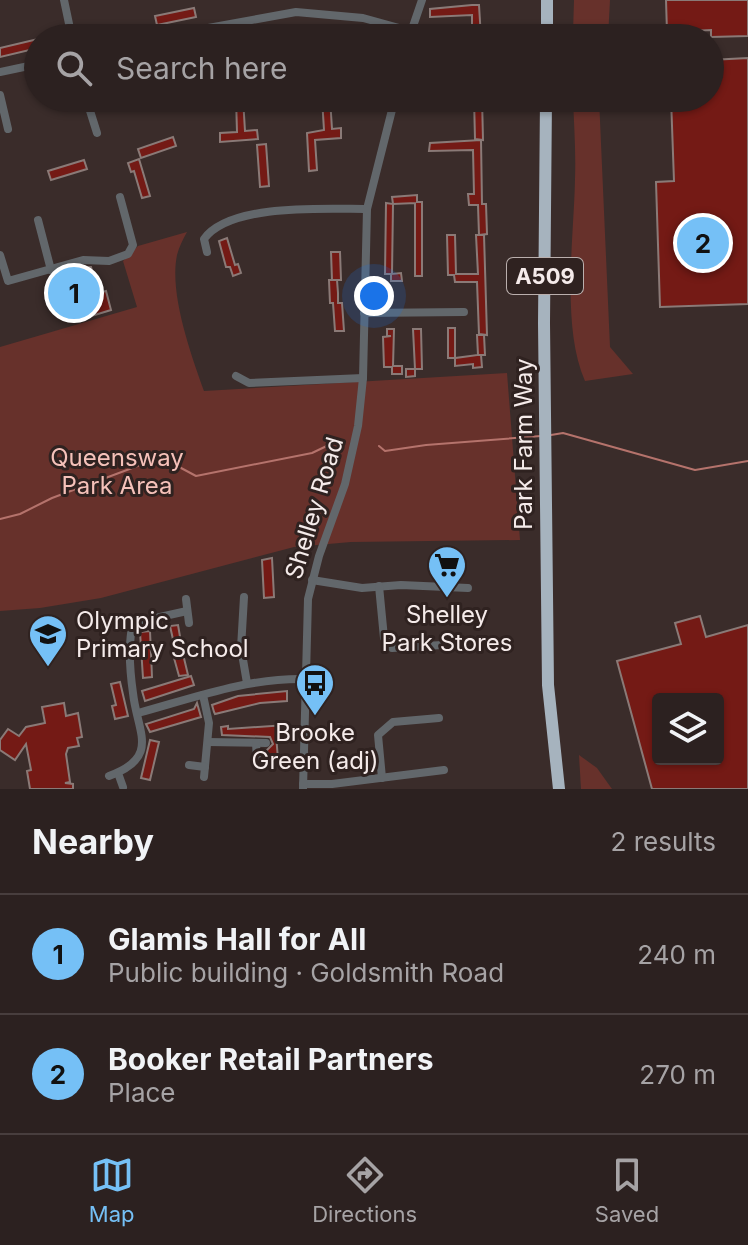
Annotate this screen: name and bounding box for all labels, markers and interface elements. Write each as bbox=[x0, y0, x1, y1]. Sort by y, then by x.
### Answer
search box bbox=[24, 24, 724, 112]
icon: search bbox=[52, 46, 96, 90]
text: Search here bbox=[116, 50, 288, 86]
pin: 2 bbox=[677, 213, 729, 273]
road number: A509 bbox=[507, 258, 583, 294]
pin: 1 bbox=[48, 263, 100, 323]
your location bbox=[354, 276, 394, 316]
street label: Park Farm Way bbox=[509, 358, 538, 530]
street label: Shelley Road bbox=[279, 434, 349, 582]
park label: Queensway Park Area bbox=[50, 443, 184, 500]
supermarket icon: Shelley Park Stores bbox=[426, 544, 468, 599]
place label: Shelley Park Stores bbox=[382, 600, 512, 657]
place label: Olympic Primary School bbox=[76, 606, 249, 663]
school or university icon: Olympic Primary School bbox=[27, 613, 69, 668]
bus stop icon: Brooke Green (adj) bbox=[294, 662, 336, 717]
map controls bbox=[652, 693, 724, 765]
button: layers bbox=[652, 693, 724, 765]
place label: Brooke Green (adj) bbox=[252, 718, 378, 775]
text: Nearby bbox=[32, 821, 154, 862]
text: 2 results bbox=[611, 826, 716, 857]
text: Glamis Hall for All bbox=[108, 921, 366, 957]
text: 1 bbox=[52, 939, 64, 970]
text: 240 m bbox=[637, 939, 716, 970]
text: Public building · Goldsmith Road bbox=[108, 957, 504, 988]
text: Booker Retail Partners bbox=[108, 1041, 434, 1077]
text: 2 bbox=[50, 1059, 66, 1090]
text: 270 m bbox=[639, 1059, 716, 1090]
text: Place bbox=[108, 1077, 176, 1108]
tab: Map bbox=[89, 1153, 135, 1227]
tab: Directions bbox=[312, 1153, 417, 1227]
tab: Saved bbox=[595, 1153, 659, 1227]

